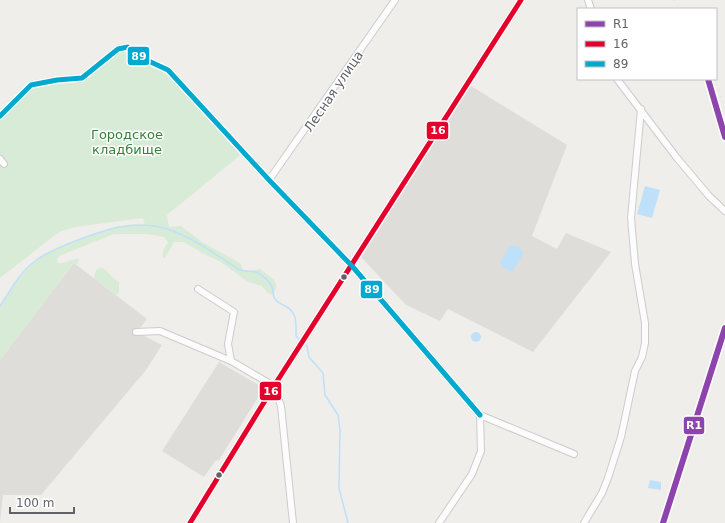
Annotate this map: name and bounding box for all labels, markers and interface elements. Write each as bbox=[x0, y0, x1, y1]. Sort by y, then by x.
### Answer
legend bbox=[577, 8, 717, 80]
text: R1 bbox=[613, 17, 629, 31]
text: 16 bbox=[613, 37, 628, 51]
line badge: 89 bbox=[127, 46, 150, 66]
street label: Лесная улица bbox=[301, 48, 366, 135]
text: 89 bbox=[131, 50, 147, 63]
text: 89 bbox=[613, 57, 628, 71]
line badge: 16 bbox=[426, 121, 449, 140]
text: 16 bbox=[430, 124, 446, 137]
park label: Городское кладбище bbox=[91, 127, 163, 157]
unlabelled marker bbox=[339, 272, 349, 282]
line badge: 89 bbox=[360, 280, 383, 299]
text: 89 bbox=[364, 283, 380, 296]
line badge: 16 bbox=[259, 381, 282, 401]
text: 16 bbox=[263, 385, 279, 398]
line badge: R1 bbox=[683, 416, 705, 435]
text: R1 bbox=[686, 419, 702, 432]
unlabelled marker bbox=[214, 470, 224, 480]
scale bar bbox=[10, 489, 74, 515]
text: 100 m bbox=[16, 496, 54, 510]

